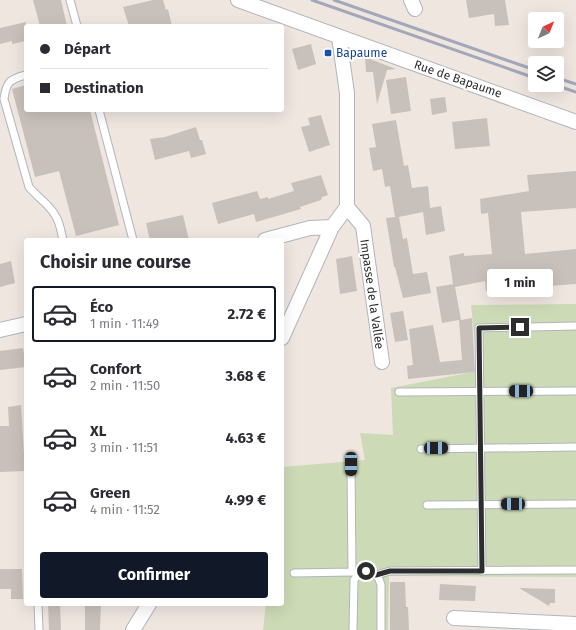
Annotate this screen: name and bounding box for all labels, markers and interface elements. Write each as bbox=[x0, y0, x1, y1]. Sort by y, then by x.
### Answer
north arrow bbox=[528, 12, 564, 48]
map controls bbox=[528, 12, 564, 92]
text: Départ bbox=[64, 40, 111, 58]
place label: Bapaume bbox=[336, 46, 387, 60]
marker: Bapaume bbox=[323, 48, 333, 58]
button: layers bbox=[528, 56, 564, 92]
street label: Rue de Bapaume bbox=[412, 57, 504, 101]
text: Destination bbox=[64, 79, 144, 97]
street label: Impasse de la Vallée bbox=[357, 238, 387, 350]
text: Choisir une course bbox=[40, 251, 191, 273]
callout: 1 min bbox=[487, 269, 553, 297]
text: 1 min bbox=[504, 275, 536, 290]
icon: car bbox=[42, 296, 78, 332]
text: Éco bbox=[90, 298, 113, 316]
text: 2.72 € bbox=[228, 305, 266, 323]
text: 1 min · 11:49 bbox=[90, 316, 159, 331]
route end bbox=[511, 318, 529, 336]
icon: car bbox=[42, 358, 78, 394]
text: Confort bbox=[90, 360, 142, 378]
text: 3.68 € bbox=[225, 367, 266, 385]
text: 2 min · 11:50 bbox=[90, 378, 160, 393]
car bbox=[509, 385, 533, 397]
icon: car bbox=[42, 420, 78, 456]
text: XL bbox=[90, 422, 106, 440]
text: 4.63 € bbox=[226, 429, 266, 447]
text: 3 min · 11:51 bbox=[90, 440, 158, 455]
car bbox=[424, 442, 448, 454]
car bbox=[345, 452, 357, 476]
icon: car bbox=[42, 482, 78, 518]
text: Green bbox=[90, 484, 130, 502]
text: 4.99 € bbox=[225, 491, 266, 509]
car bbox=[501, 498, 525, 510]
text: 4 min · 11:52 bbox=[90, 502, 160, 517]
button: Confirmer bbox=[40, 552, 268, 598]
route start bbox=[357, 562, 375, 580]

